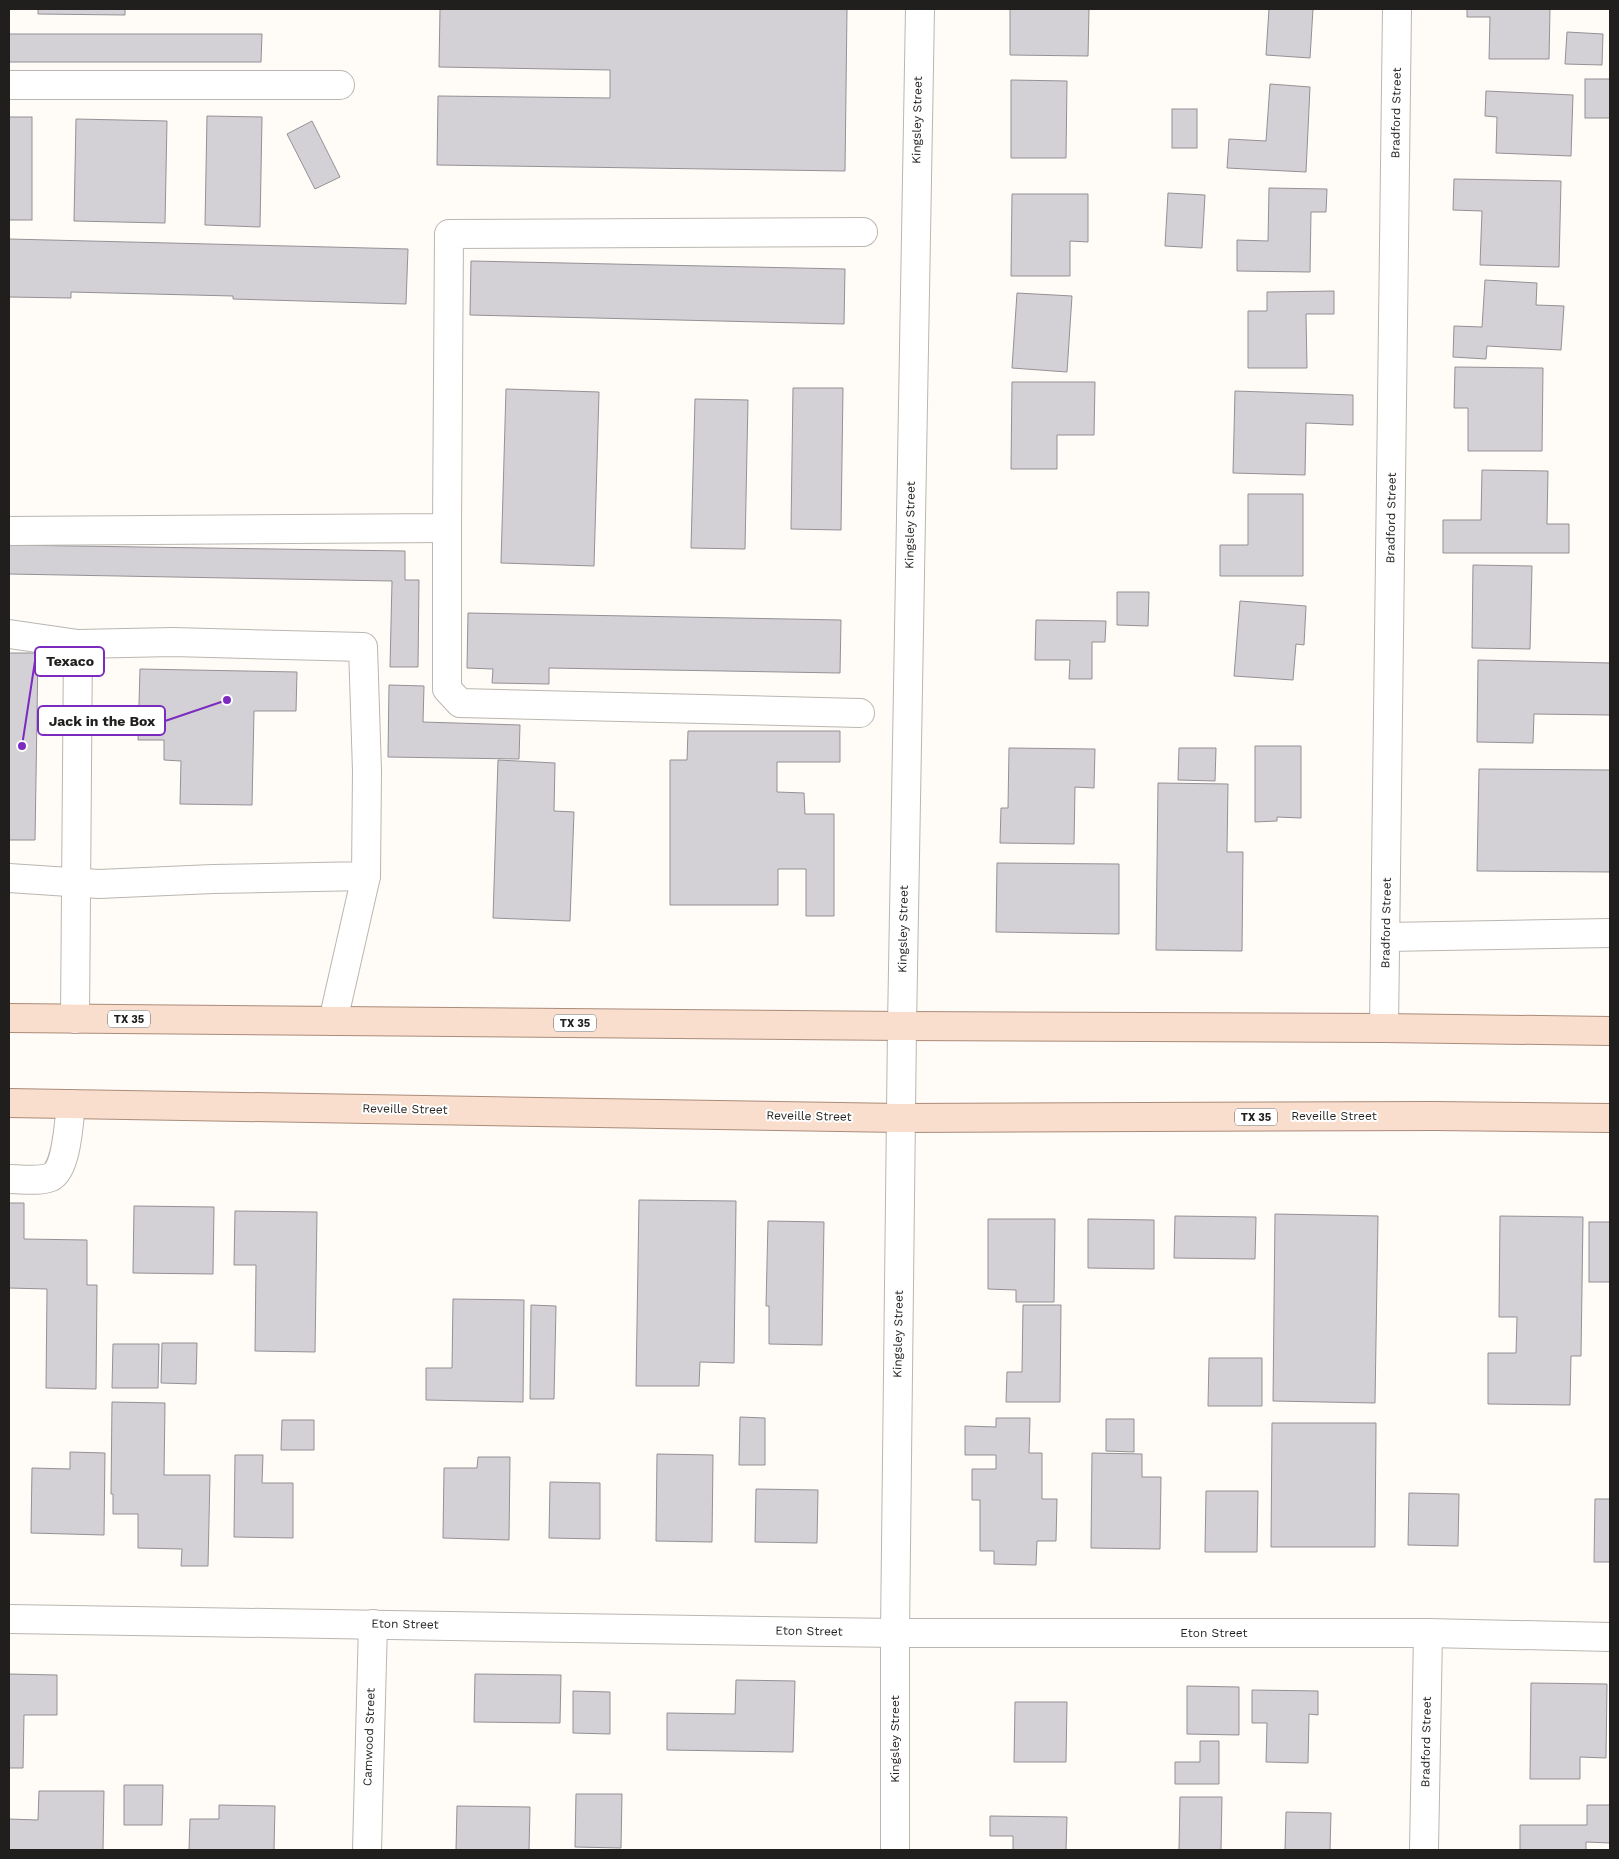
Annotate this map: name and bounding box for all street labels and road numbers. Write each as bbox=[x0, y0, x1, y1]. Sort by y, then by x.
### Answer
street label: Bradford Street bbox=[1388, 67, 1404, 159]
street label: Kingsley Street bbox=[909, 76, 925, 164]
street label: Bradford Street bbox=[1383, 472, 1399, 564]
street label: Kingsley Street bbox=[902, 481, 918, 569]
street label: Bradford Street bbox=[1378, 877, 1394, 969]
street label: Kingsley Street bbox=[895, 885, 911, 973]
road number: TX 35 bbox=[108, 1011, 150, 1028]
road number: TX 35 bbox=[554, 1014, 596, 1032]
street label: Reveille Street bbox=[362, 1101, 448, 1117]
street label: Reveille Street bbox=[766, 1108, 852, 1124]
road number: TX 35 bbox=[1235, 1108, 1277, 1126]
street label: Reveille Street bbox=[1291, 1109, 1377, 1123]
street label: Kingsley Street bbox=[890, 1290, 906, 1378]
street label: Eton Street bbox=[371, 1616, 439, 1632]
street label: Eton Street bbox=[775, 1623, 843, 1639]
street label: Eton Street bbox=[1180, 1626, 1248, 1640]
street label: Camwood Street bbox=[360, 1688, 378, 1786]
street label: Kingsley Street bbox=[888, 1695, 902, 1783]
street label: Bradford Street bbox=[1418, 1696, 1434, 1788]

